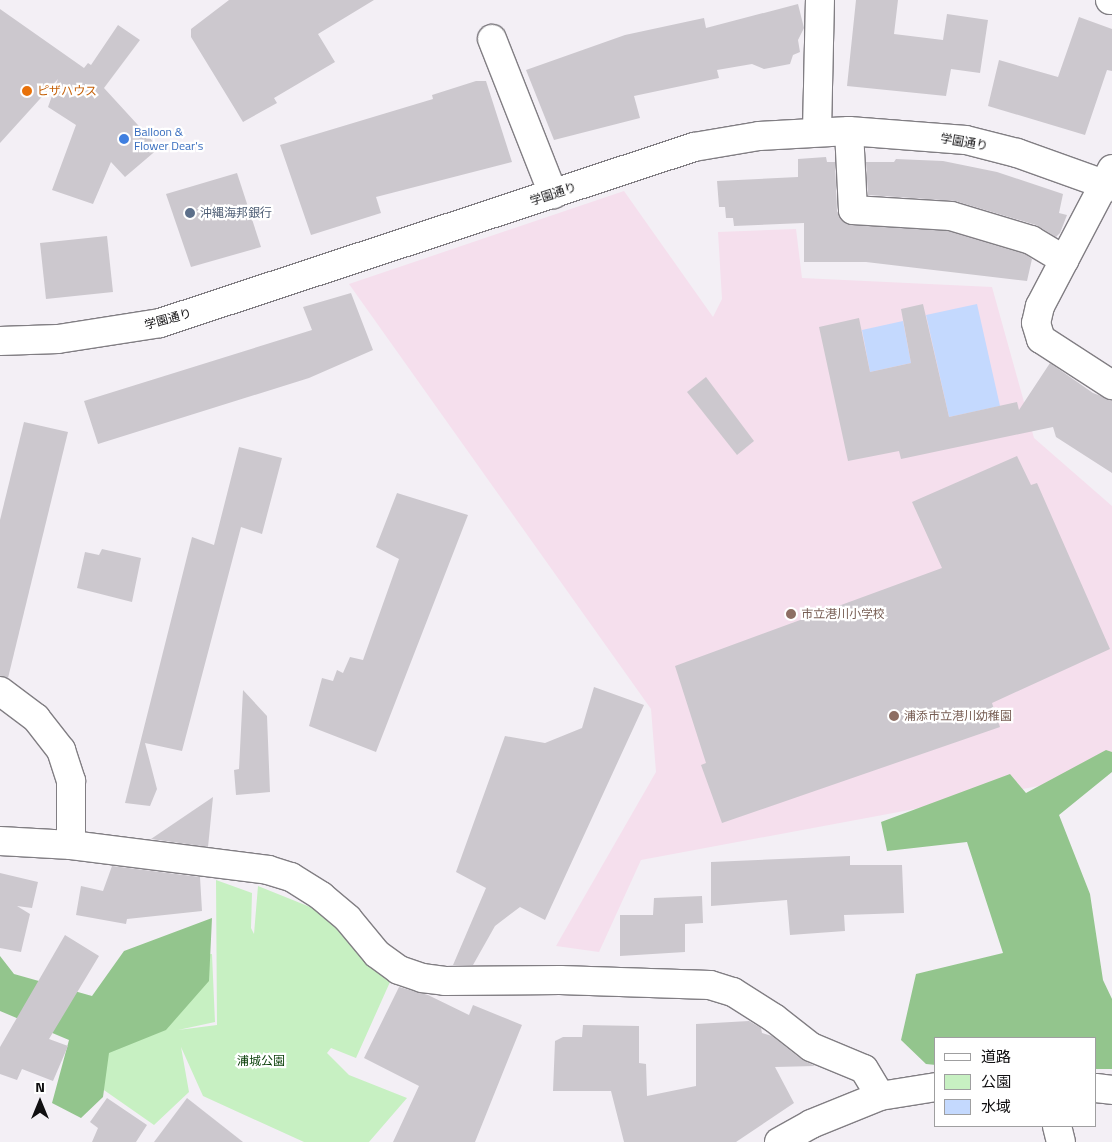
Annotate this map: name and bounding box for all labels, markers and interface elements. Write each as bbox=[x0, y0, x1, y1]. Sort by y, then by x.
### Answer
place label: ピザハウス bbox=[37, 84, 97, 98]
marker: ピザハウス bbox=[21, 85, 33, 97]
place label: Balloon & Flower Dear's bbox=[134, 125, 203, 153]
street label: 学園通り bbox=[939, 131, 989, 153]
marker: Balloon & Flower Dear's bbox=[118, 133, 130, 145]
street label: 学園通り bbox=[528, 180, 578, 208]
place label: 沖縄海邦銀行 bbox=[200, 206, 272, 220]
marker: 沖縄海邦銀行 bbox=[184, 207, 196, 219]
street label: 学園通り bbox=[143, 306, 193, 332]
place label: 市立港川小学校 bbox=[801, 607, 885, 621]
marker: 市立港川小学校 bbox=[785, 608, 797, 620]
place label: 浦添市立港川幼稚園 bbox=[904, 709, 1012, 723]
marker: 浦添市立港川幼稚園 bbox=[888, 710, 900, 722]
legend bbox=[934, 1037, 1097, 1127]
text: 道路 bbox=[981, 1045, 1011, 1068]
park label: 浦城公園 bbox=[237, 1054, 285, 1068]
text: 公園 bbox=[981, 1070, 1011, 1093]
text: N bbox=[35, 1076, 45, 1097]
north arrow bbox=[15, 1077, 65, 1127]
text: 水域 bbox=[981, 1095, 1011, 1118]

